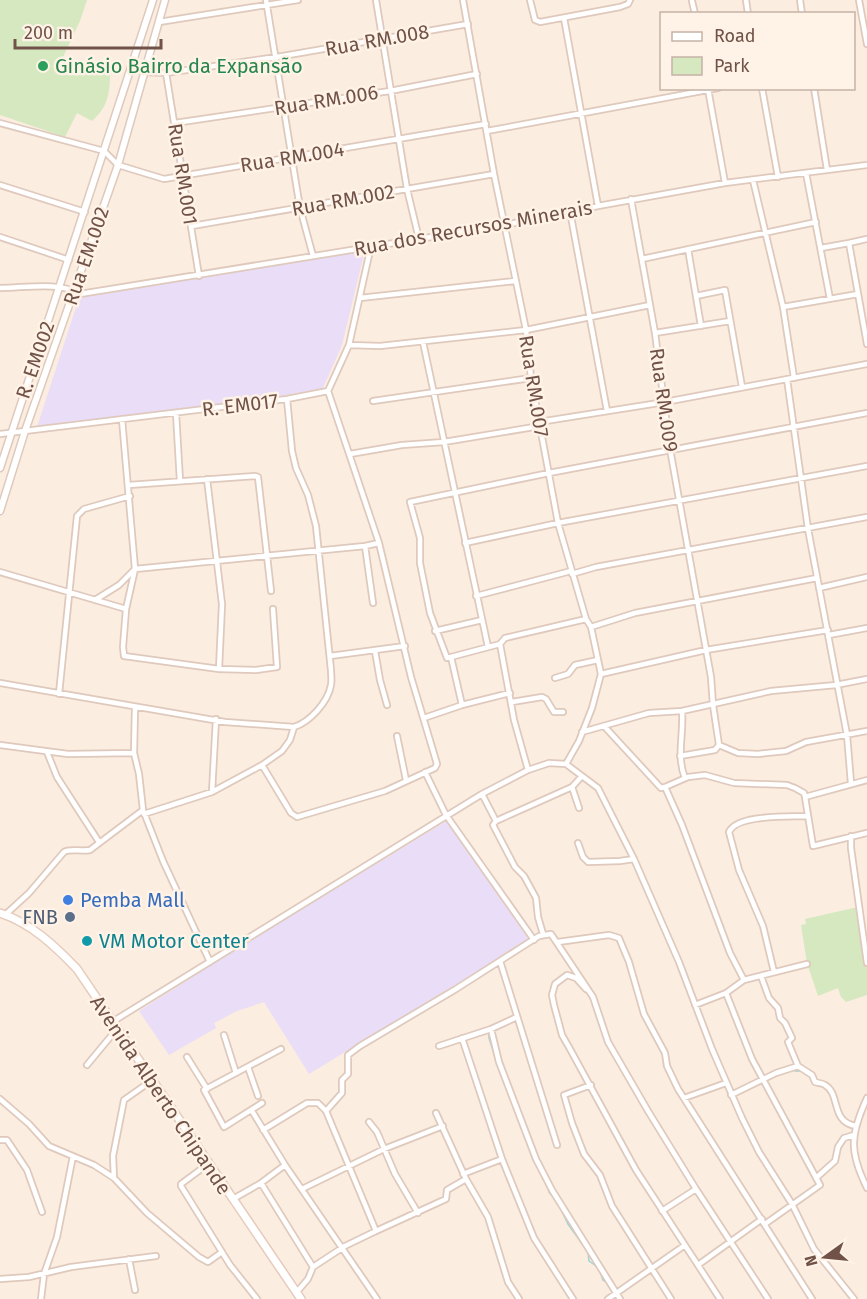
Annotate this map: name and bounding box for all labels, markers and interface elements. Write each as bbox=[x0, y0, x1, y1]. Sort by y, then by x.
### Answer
scale bar bbox=[15, 12, 160, 50]
legend bbox=[660, 12, 855, 90]
street label: Rua RM.008 bbox=[323, 19, 431, 61]
text: 200 m bbox=[24, 22, 73, 44]
text: Road bbox=[714, 25, 756, 47]
place label: Ginásio Bairro da Expansão bbox=[55, 54, 303, 78]
text: Park bbox=[714, 55, 750, 77]
marker: Ginásio Bairro da Expansão bbox=[36, 59, 50, 73]
street label: Rua RM.006 bbox=[272, 80, 380, 120]
street label: Rua RM.001 bbox=[163, 121, 203, 227]
street label: Rua RM.004 bbox=[238, 137, 346, 177]
street label: Rua RM.002 bbox=[290, 179, 396, 221]
street label: Rua dos Recursos Minerais bbox=[352, 195, 594, 261]
street label: Rua EM.002 bbox=[58, 204, 114, 308]
street label: R. EM002 bbox=[11, 318, 59, 402]
street label: Rua RM.007 bbox=[514, 333, 554, 439]
street label: Rua RM.009 bbox=[645, 346, 683, 454]
street label: R. EM017 bbox=[200, 388, 280, 422]
place label: Pemba Mall bbox=[80, 888, 185, 912]
marker: Pemba Mall bbox=[61, 893, 75, 907]
place label: FNB bbox=[22, 905, 58, 929]
marker: FNB bbox=[63, 910, 77, 924]
place label: VM Motor Center bbox=[99, 929, 249, 953]
marker: VM Motor Center bbox=[80, 934, 94, 948]
street label: Avenida Alberto Chipande bbox=[85, 991, 237, 1199]
north arrow bbox=[795, 1227, 855, 1287]
text: N bbox=[800, 1253, 822, 1268]

